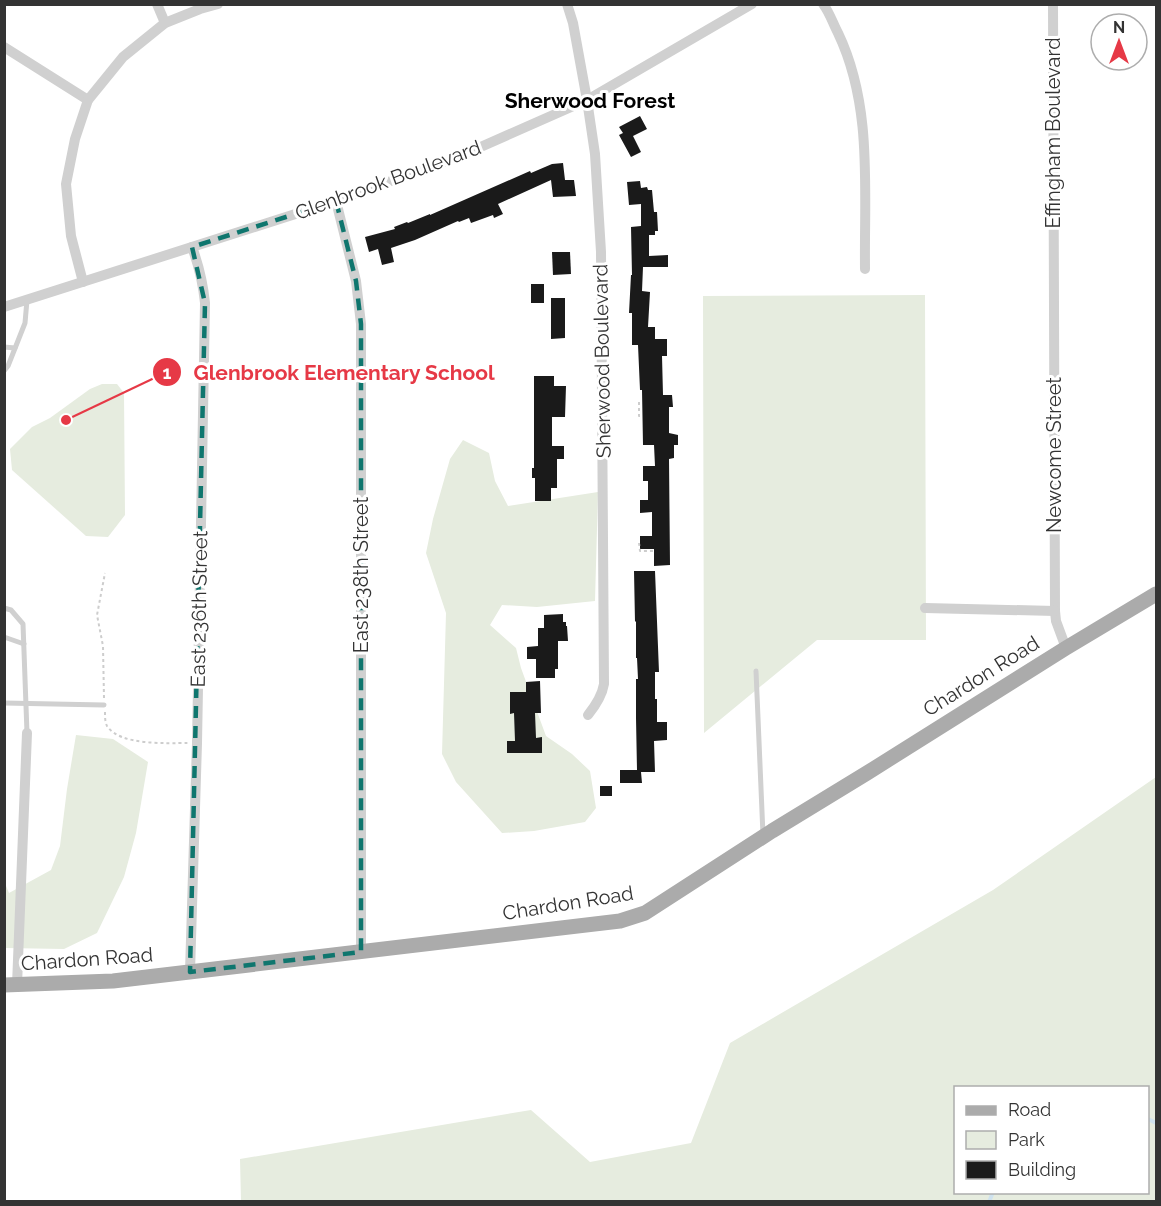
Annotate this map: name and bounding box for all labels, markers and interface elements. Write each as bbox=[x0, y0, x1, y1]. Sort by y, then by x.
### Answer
north arrow bbox=[1089, 12, 1149, 72]
text: N bbox=[1113, 18, 1125, 37]
street label: Effingham Boulevard bbox=[1041, 37, 1065, 229]
district label: Sherwood Forest bbox=[505, 88, 675, 113]
street label: Glenbrook Boulevard bbox=[292, 135, 484, 225]
street label: Sherwood Boulevard bbox=[588, 264, 616, 458]
callout: Glenbrook Elementary School bbox=[152, 353, 507, 392]
text: Glenbrook Elementary School bbox=[193, 360, 495, 385]
text: 1 bbox=[163, 362, 172, 383]
street label: Newcome Street bbox=[1042, 377, 1066, 533]
street label: East 238th Street bbox=[349, 497, 373, 653]
street label: East 236th Street bbox=[186, 530, 212, 687]
street label: Chardon Road bbox=[919, 631, 1043, 721]
street label: Chardon Road bbox=[501, 881, 635, 925]
street label: Chardon Road bbox=[20, 942, 154, 976]
legend bbox=[954, 1086, 1149, 1194]
text: Road bbox=[1008, 1099, 1051, 1120]
text: Park bbox=[1008, 1129, 1045, 1150]
text: Building bbox=[1008, 1159, 1076, 1180]

